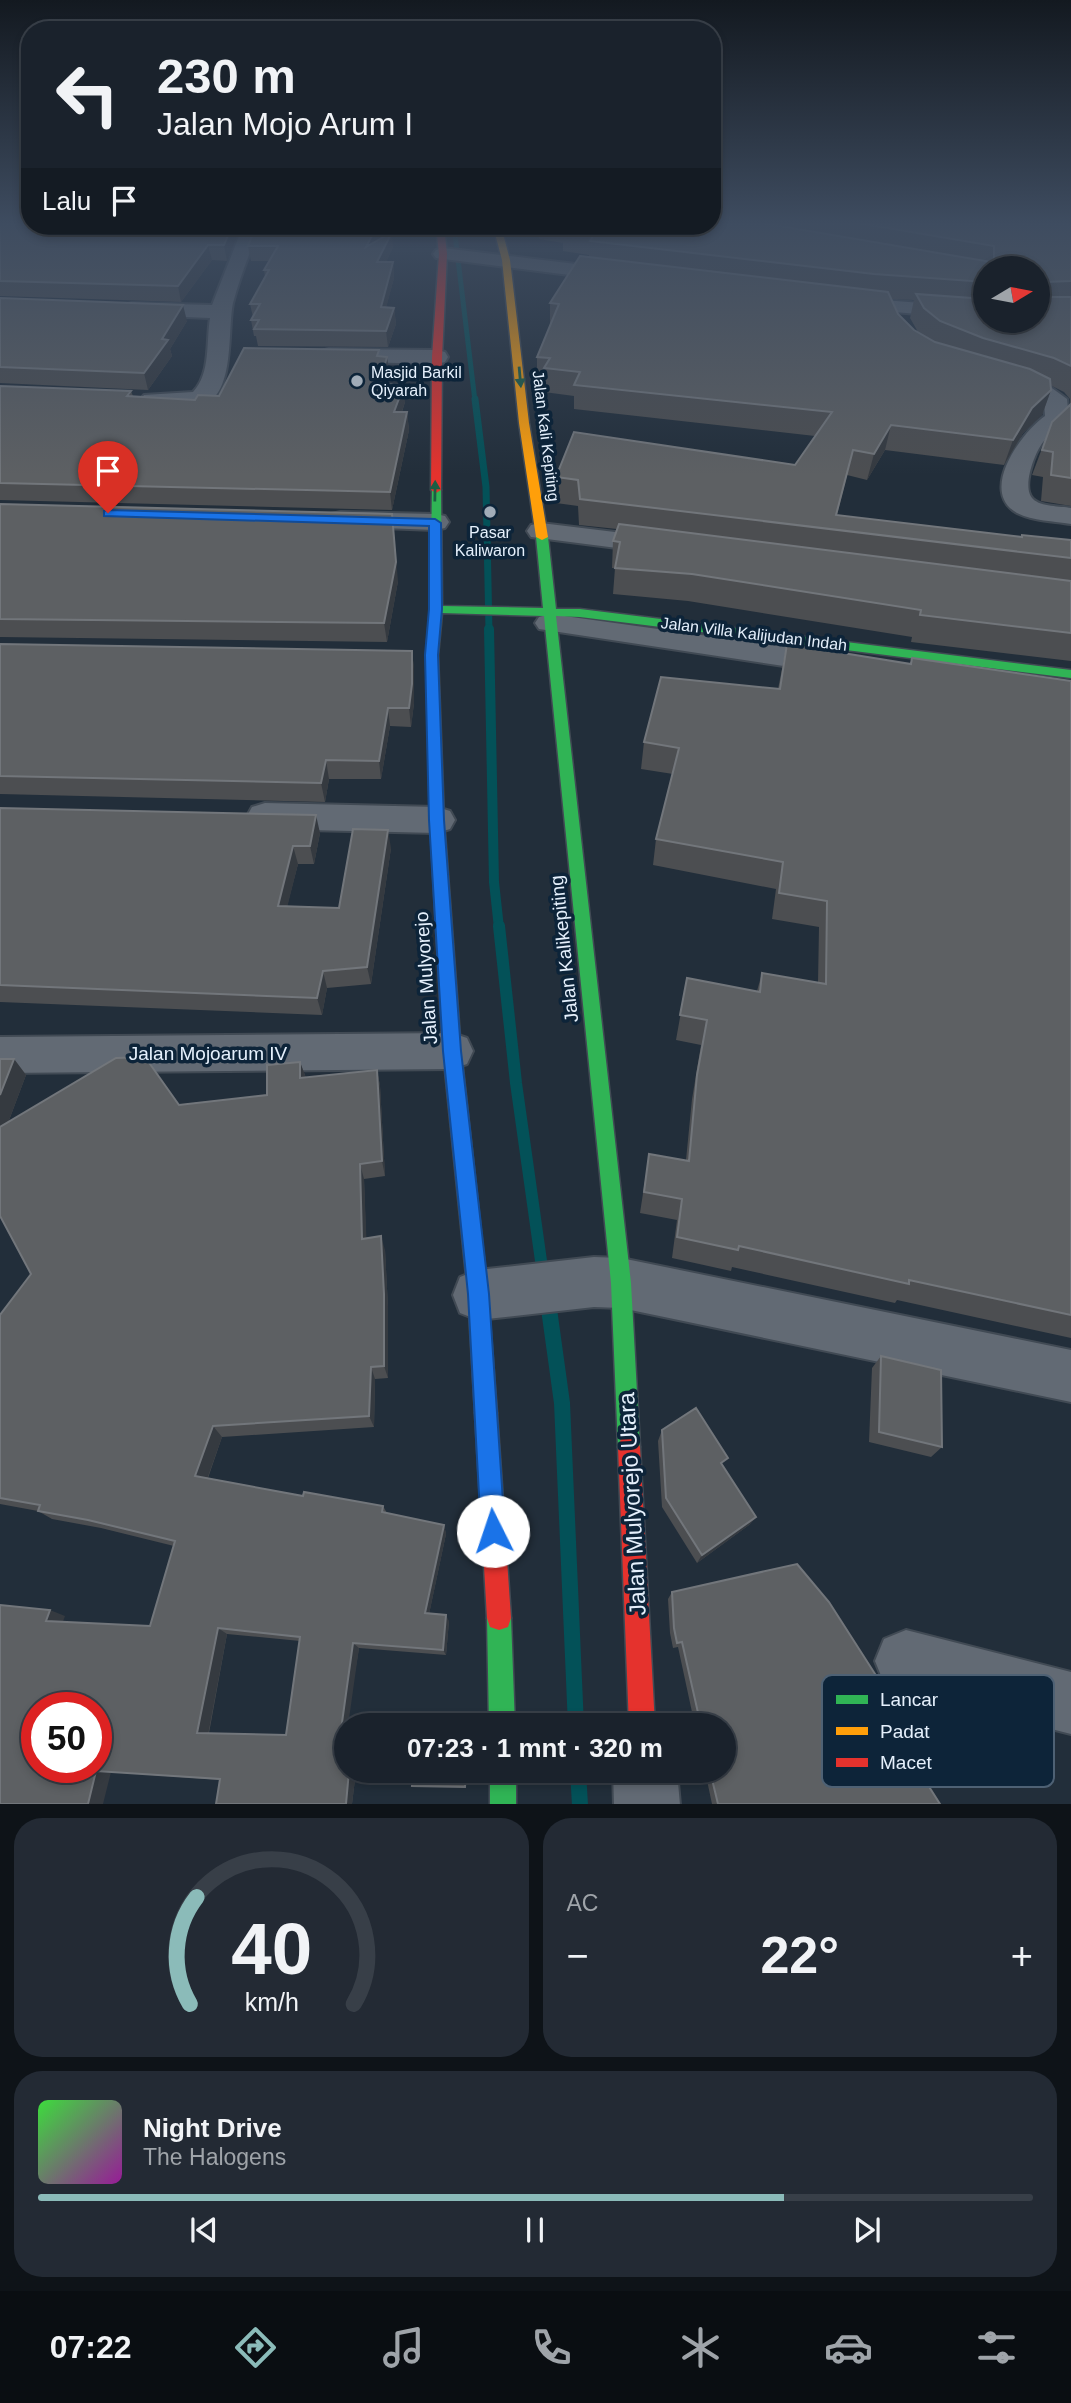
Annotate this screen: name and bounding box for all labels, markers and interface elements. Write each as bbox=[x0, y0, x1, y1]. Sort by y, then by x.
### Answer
icon: left bbox=[42, 49, 133, 140]
text: 230 m bbox=[157, 49, 296, 103]
text: Jalan Mojo Arum I bbox=[157, 106, 413, 142]
icon: arrive bbox=[105, 182, 143, 220]
text: Lalu bbox=[42, 186, 91, 216]
north arrow bbox=[973, 256, 1050, 332]
map controls bbox=[973, 256, 1050, 333]
place label: Masjid Barkil Qiyarah bbox=[371, 364, 462, 399]
one-way arrow bbox=[515, 366, 526, 388]
street label: Jalan Kali Kepiting bbox=[530, 370, 562, 502]
marker: Masjid Barkil Qiyarah bbox=[349, 373, 365, 389]
pin bbox=[78, 441, 138, 513]
icon: arrive bbox=[89, 452, 127, 490]
one-way arrow bbox=[430, 480, 441, 502]
marker: Pasar Kaliwaron bbox=[482, 504, 498, 520]
place label: Pasar Kaliwaron bbox=[455, 524, 525, 559]
street label: Jalan Villa Kalijudan Indah bbox=[660, 614, 848, 654]
street label: Jalan Kalikepiting bbox=[546, 874, 582, 1024]
street label: Jalan Mulyorejo bbox=[411, 911, 441, 1045]
street label: Jalan Mojoarum IV bbox=[129, 1043, 288, 1064]
street label: Jalan Mulyorejo Utara bbox=[613, 1391, 651, 1616]
position arrow bbox=[456, 1494, 530, 1568]
legend bbox=[822, 1675, 1054, 1787]
text: Lancar bbox=[880, 1689, 939, 1710]
speed limit sign: 50 bbox=[21, 1692, 112, 1783]
text: Padat bbox=[880, 1721, 930, 1742]
text: 07:23 · 1 mnt · 320 m bbox=[407, 1733, 663, 1763]
text: Macet bbox=[880, 1752, 932, 1773]
text: AC bbox=[567, 1890, 598, 1916]
text: 40 bbox=[231, 1908, 312, 1989]
text: 22° bbox=[760, 1926, 839, 1984]
text: − bbox=[567, 1935, 589, 1977]
text: + bbox=[1011, 1935, 1033, 1977]
text: km/h bbox=[244, 1987, 298, 2015]
text: Night Drive bbox=[143, 2113, 282, 2143]
text: The Halogens bbox=[143, 2144, 286, 2170]
icon: previous bbox=[185, 2211, 223, 2249]
icon: pause bbox=[516, 2211, 554, 2249]
icon: next bbox=[848, 2211, 886, 2249]
icon: directions bbox=[231, 2323, 280, 2372]
icon: music bbox=[379, 2323, 428, 2372]
icon: phone bbox=[527, 2323, 576, 2372]
icon: climate bbox=[676, 2323, 725, 2372]
icon: car bbox=[824, 2323, 873, 2372]
icon: filters bbox=[972, 2323, 1021, 2372]
text: 07:22 bbox=[50, 2329, 131, 2365]

